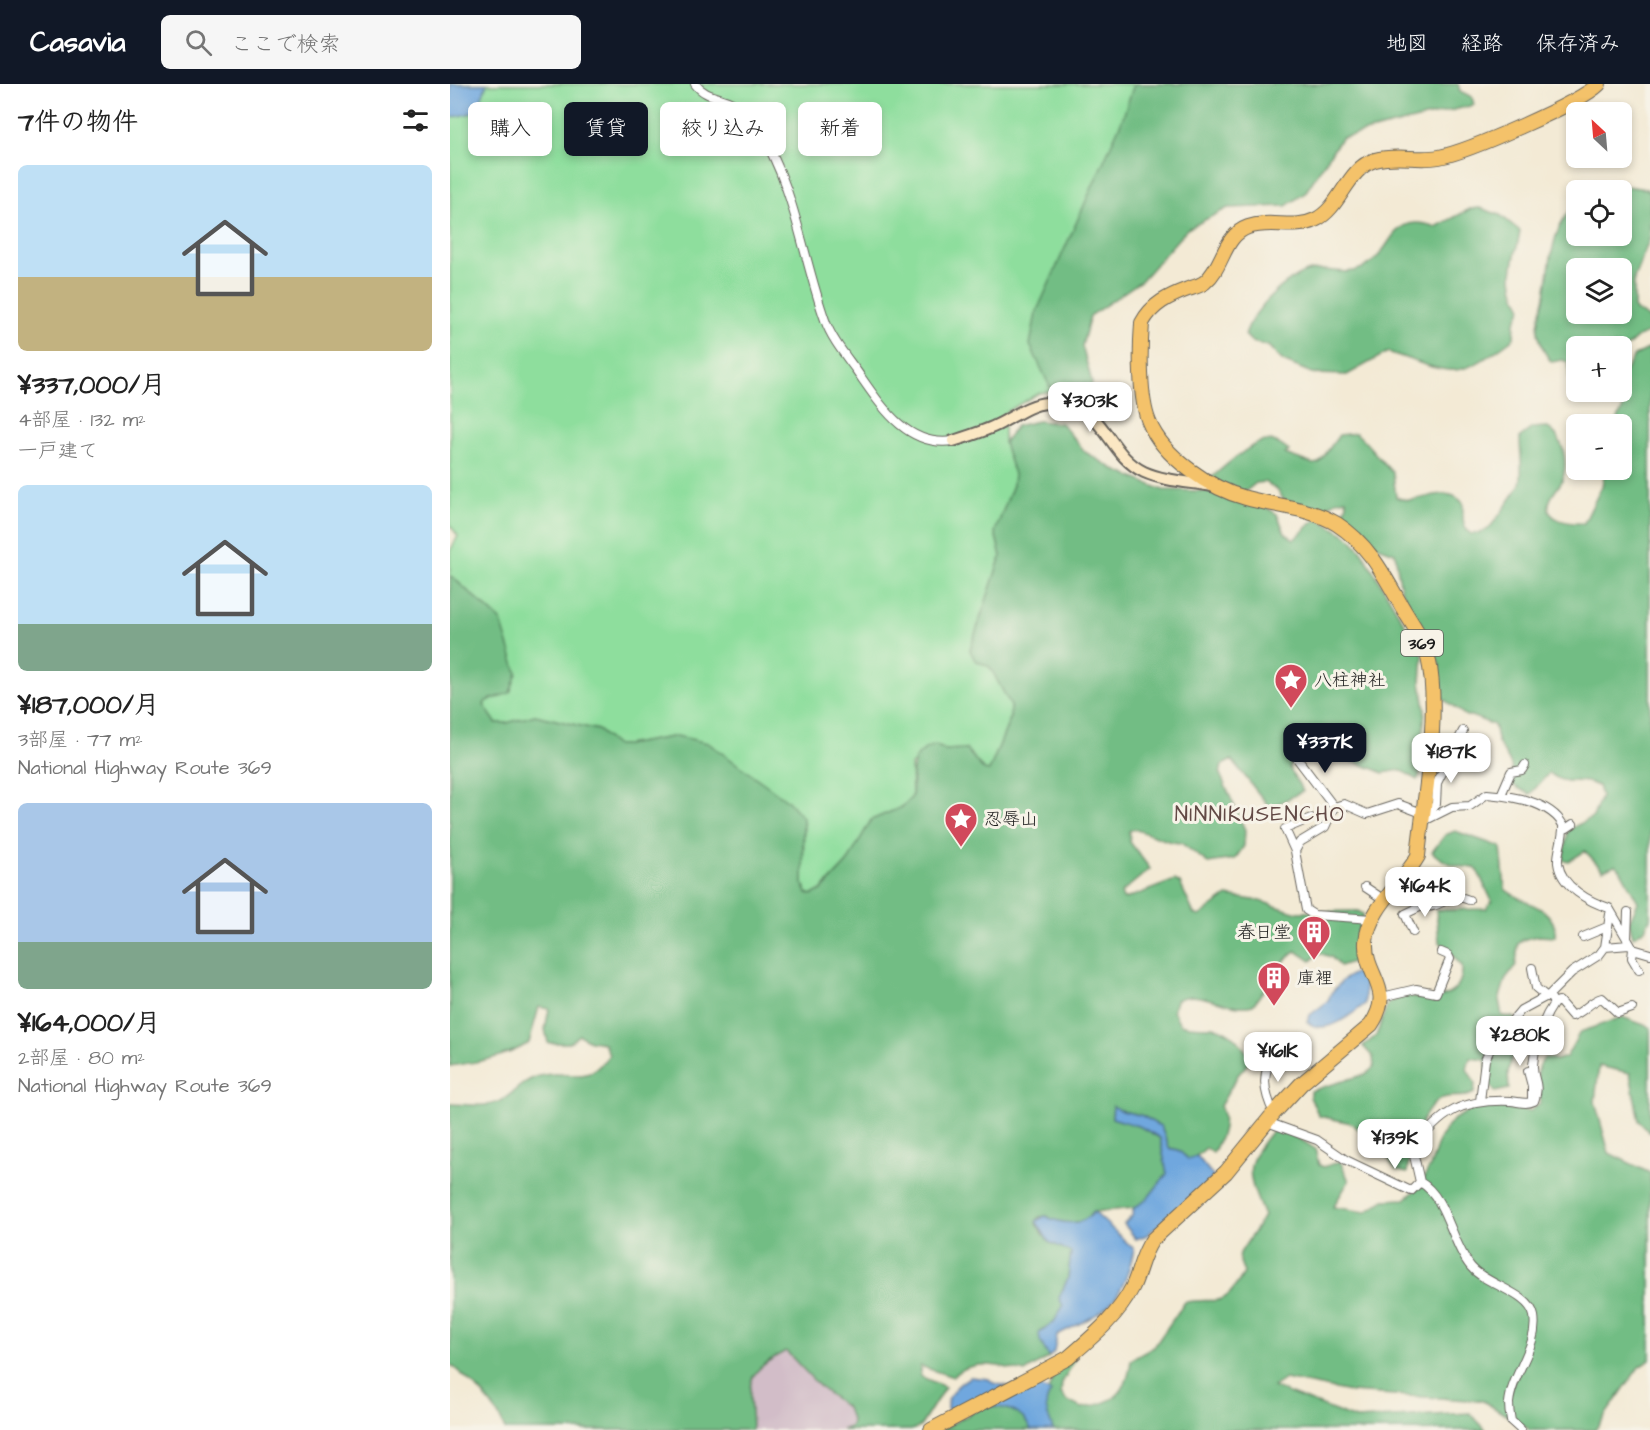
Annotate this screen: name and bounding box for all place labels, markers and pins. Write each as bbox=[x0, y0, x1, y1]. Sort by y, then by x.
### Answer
pin: ¥303K bbox=[1048, 382, 1132, 433]
place icon: 八柱神社 bbox=[1273, 662, 1309, 709]
place label: 八柱神社 bbox=[1314, 668, 1386, 693]
pin: ¥337K bbox=[1283, 723, 1367, 774]
pin: ¥187K bbox=[1409, 733, 1493, 784]
place icon: 忍辱山 bbox=[943, 801, 979, 848]
place label: 忍辱山 bbox=[984, 807, 1038, 832]
pin: ¥164K bbox=[1383, 867, 1467, 918]
building icon: 春日堂 bbox=[1296, 914, 1332, 961]
place label: 春日堂 bbox=[1237, 920, 1291, 945]
building icon: 庫裡 bbox=[1256, 960, 1292, 1007]
place label: 庫裡 bbox=[1297, 966, 1333, 991]
pin: ¥280K bbox=[1478, 1016, 1562, 1067]
pin: ¥161K bbox=[1236, 1032, 1320, 1083]
pin: ¥139K bbox=[1353, 1119, 1437, 1170]

